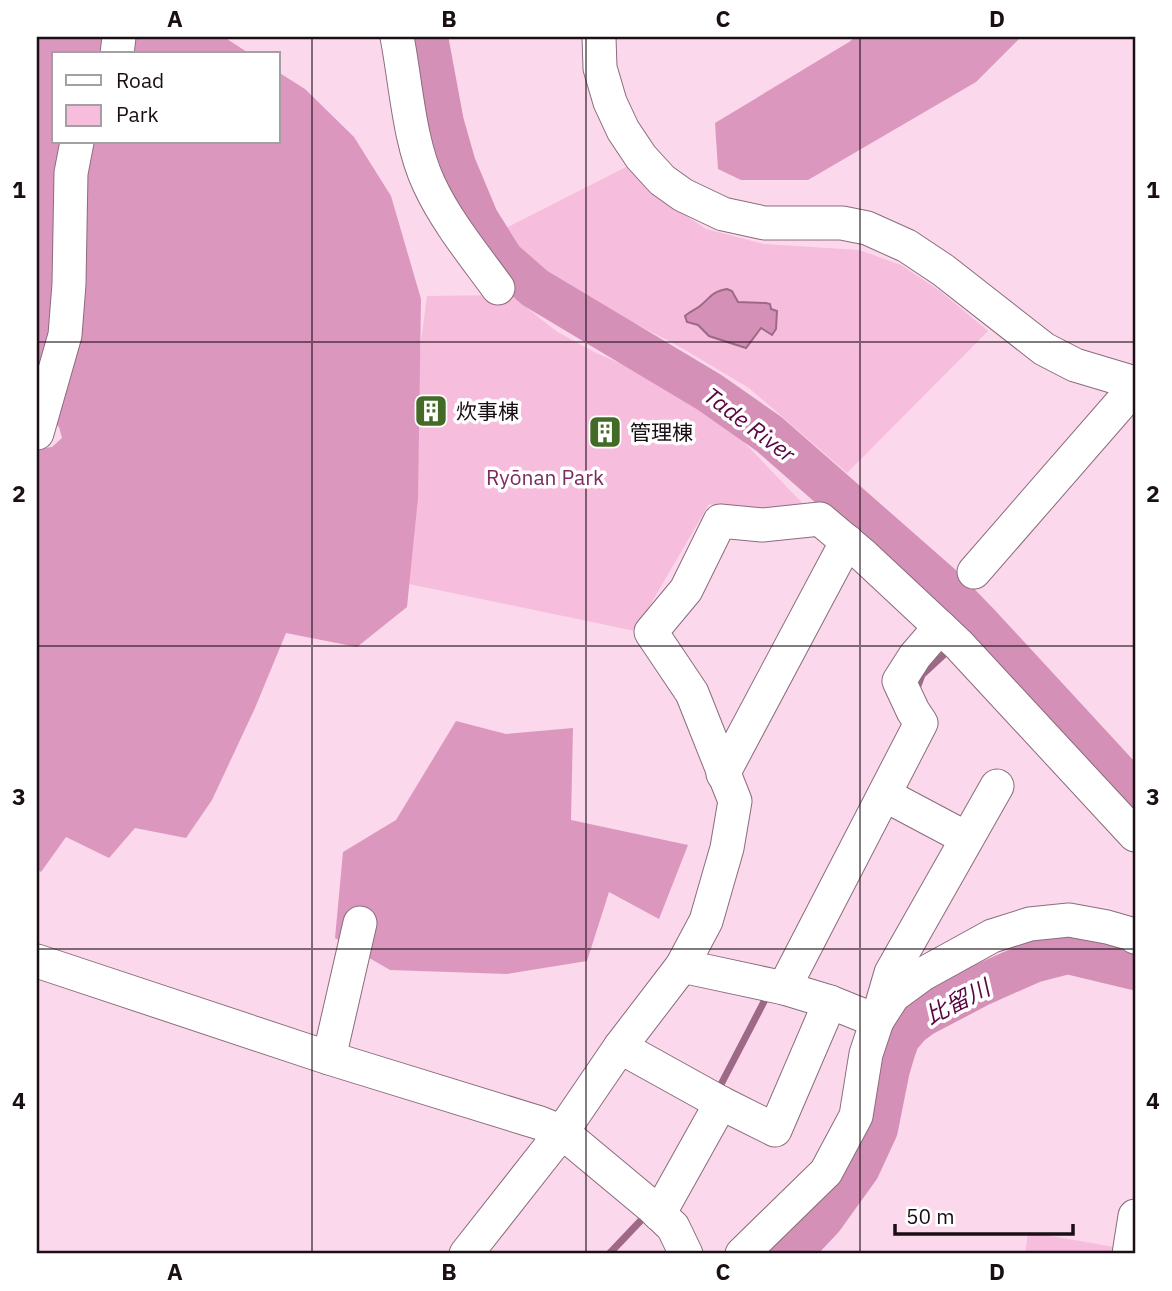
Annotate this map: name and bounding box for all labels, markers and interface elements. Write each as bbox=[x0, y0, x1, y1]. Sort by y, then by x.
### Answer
text: A bbox=[167, 3, 183, 33]
text: B bbox=[441, 3, 457, 33]
text: C bbox=[716, 3, 731, 33]
text: D bbox=[989, 3, 1005, 33]
legend bbox=[52, 52, 280, 144]
text: Road bbox=[116, 66, 164, 94]
text: Park bbox=[116, 100, 159, 128]
text: 1 bbox=[12, 174, 26, 204]
text: 1 bbox=[1146, 174, 1160, 204]
water label: Tade River bbox=[698, 380, 802, 469]
building icon: 炊事棟 bbox=[412, 392, 450, 430]
place label: 炊事棟 bbox=[456, 397, 519, 425]
building icon: 管理棟 bbox=[586, 413, 624, 451]
place label: 管理棟 bbox=[630, 418, 693, 446]
park label: Ryōnan Park bbox=[486, 463, 604, 491]
text: 2 bbox=[12, 478, 26, 508]
text: 2 bbox=[1146, 478, 1160, 508]
text: 3 bbox=[12, 781, 26, 811]
text: 3 bbox=[1146, 781, 1160, 811]
water label: 比留川 bbox=[919, 971, 997, 1030]
text: 4 bbox=[12, 1085, 26, 1115]
text: 4 bbox=[1146, 1085, 1160, 1115]
scale bar bbox=[895, 1193, 1074, 1237]
text: 50 m bbox=[906, 1202, 955, 1230]
text: A bbox=[167, 1256, 183, 1286]
text: B bbox=[441, 1256, 457, 1286]
text: C bbox=[716, 1256, 731, 1286]
text: D bbox=[989, 1256, 1005, 1286]

